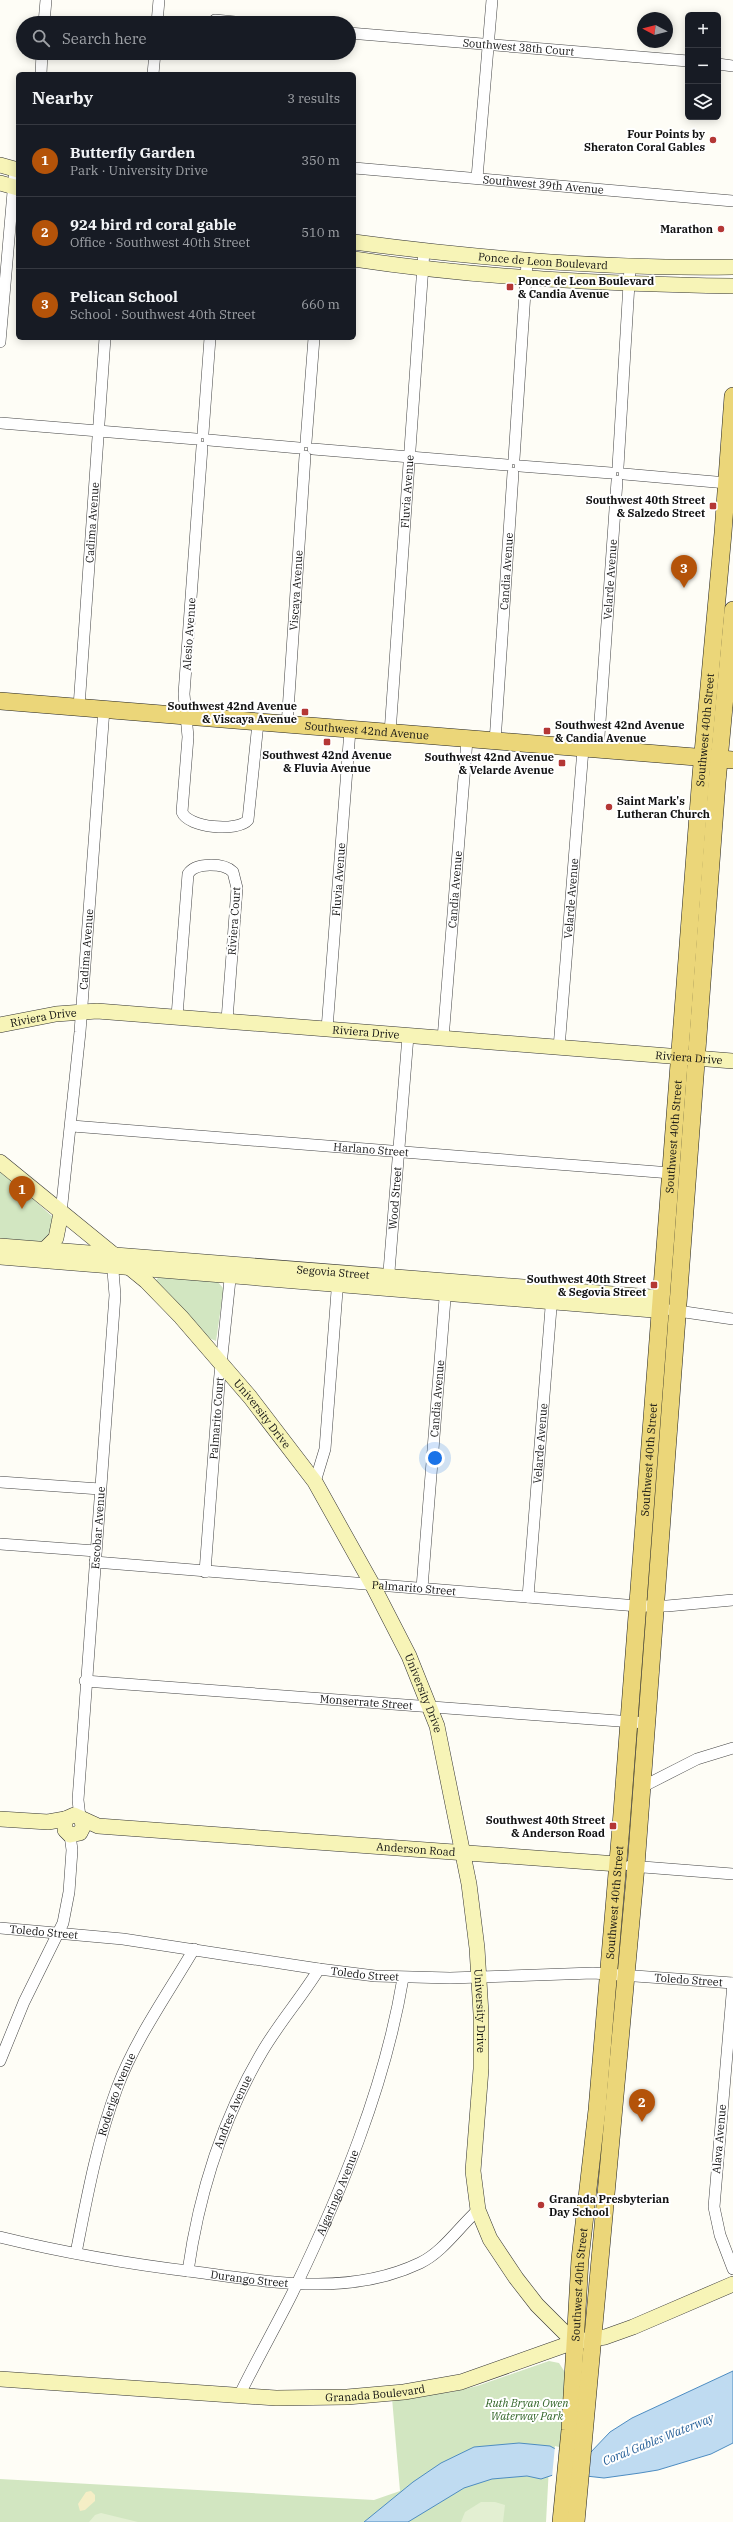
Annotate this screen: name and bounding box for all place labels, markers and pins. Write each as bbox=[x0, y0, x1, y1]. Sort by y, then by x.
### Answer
place label: Four Points by Sheraton Coral Gables bbox=[584, 127, 706, 154]
marker: Four Points by Sheraton Coral Gables bbox=[708, 135, 718, 145]
place label: Marathon bbox=[660, 222, 713, 236]
marker: Marathon bbox=[716, 224, 726, 234]
place label: Ponce de Leon Boulevard & Candia Avenue bbox=[518, 274, 654, 301]
marker: Ponce de Leon Boulevard & Candia Avenue bbox=[505, 282, 515, 292]
place label: Southwest 40th Street & Salzedo Street bbox=[586, 493, 705, 520]
marker: Southwest 40th Street & Salzedo Street bbox=[708, 501, 718, 511]
pin: 3 bbox=[671, 555, 697, 588]
place label: Southwest 42nd Avenue & Viscaya Avenue bbox=[168, 699, 297, 726]
marker: Southwest 42nd Avenue & Viscaya Avenue bbox=[300, 707, 310, 717]
place label: Southwest 42nd Avenue & Candia Avenue bbox=[555, 718, 684, 745]
marker: Southwest 42nd Avenue & Candia Avenue bbox=[542, 726, 552, 736]
marker: Southwest 42nd Avenue & Fluvia Avenue bbox=[322, 737, 332, 747]
place label: Southwest 42nd Avenue & Fluvia Avenue bbox=[262, 748, 392, 775]
place label: Southwest 42nd Avenue & Velarde Avenue bbox=[425, 750, 554, 777]
marker: Southwest 42nd Avenue & Velarde Avenue bbox=[557, 758, 567, 768]
place label: Saint Mark's Lutheran Church bbox=[617, 794, 710, 821]
marker: Saint Mark's Lutheran Church bbox=[604, 802, 614, 812]
pin: 1 bbox=[9, 1176, 35, 1209]
place label: Southwest 40th Street & Segovia Street bbox=[527, 1272, 646, 1299]
marker: Southwest 40th Street & Segovia Street bbox=[649, 1280, 659, 1290]
place label: Southwest 40th Street & Anderson Road bbox=[486, 1813, 605, 1840]
marker: Southwest 40th Street & Anderson Road bbox=[608, 1821, 618, 1831]
pin: 2 bbox=[629, 2089, 655, 2122]
place label: Granada Presbyterian Day School bbox=[549, 2192, 669, 2219]
marker: Granada Presbyterian Day School bbox=[536, 2200, 546, 2210]

